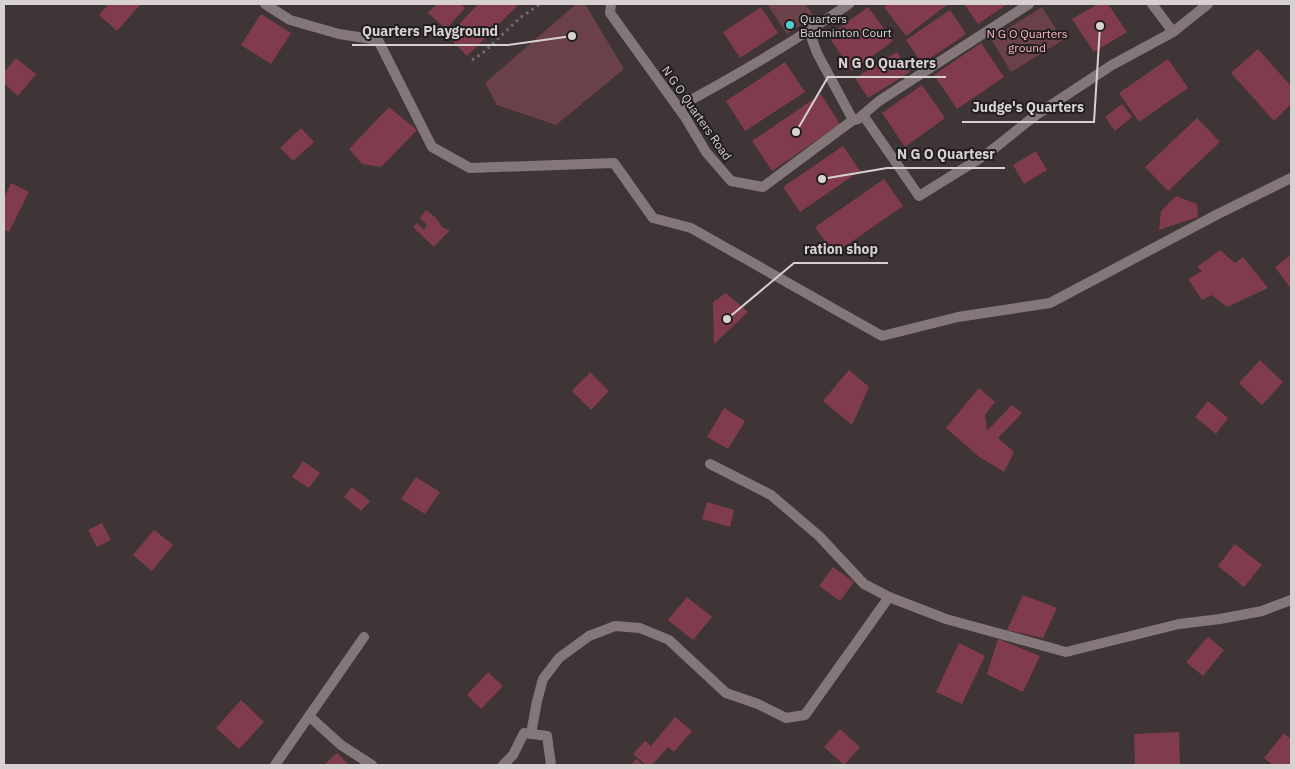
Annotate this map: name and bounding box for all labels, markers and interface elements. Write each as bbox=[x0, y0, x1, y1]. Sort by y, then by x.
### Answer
place label: Quarters Badminton Court bbox=[800, 11, 892, 40]
callout: Quarters Playground bbox=[352, 16, 508, 45]
marker: Quarters Badminton Court bbox=[784, 19, 796, 31]
text: Quarters Playground bbox=[362, 22, 498, 40]
park label: N G O Quarters ground bbox=[987, 26, 1068, 55]
callout: N G O Quarters bbox=[828, 48, 946, 77]
text: N G O Quarters bbox=[838, 54, 936, 72]
street label: N G O Quarters Road bbox=[659, 63, 735, 163]
callout: Judge's Quarters bbox=[962, 93, 1094, 122]
text: Judge's Quarters bbox=[972, 98, 1084, 116]
callout: N G O Quartesr bbox=[887, 139, 1005, 168]
text: N G O Quartesr bbox=[897, 145, 995, 163]
callout: ration shop bbox=[794, 234, 888, 263]
text: ration shop bbox=[804, 240, 878, 258]

